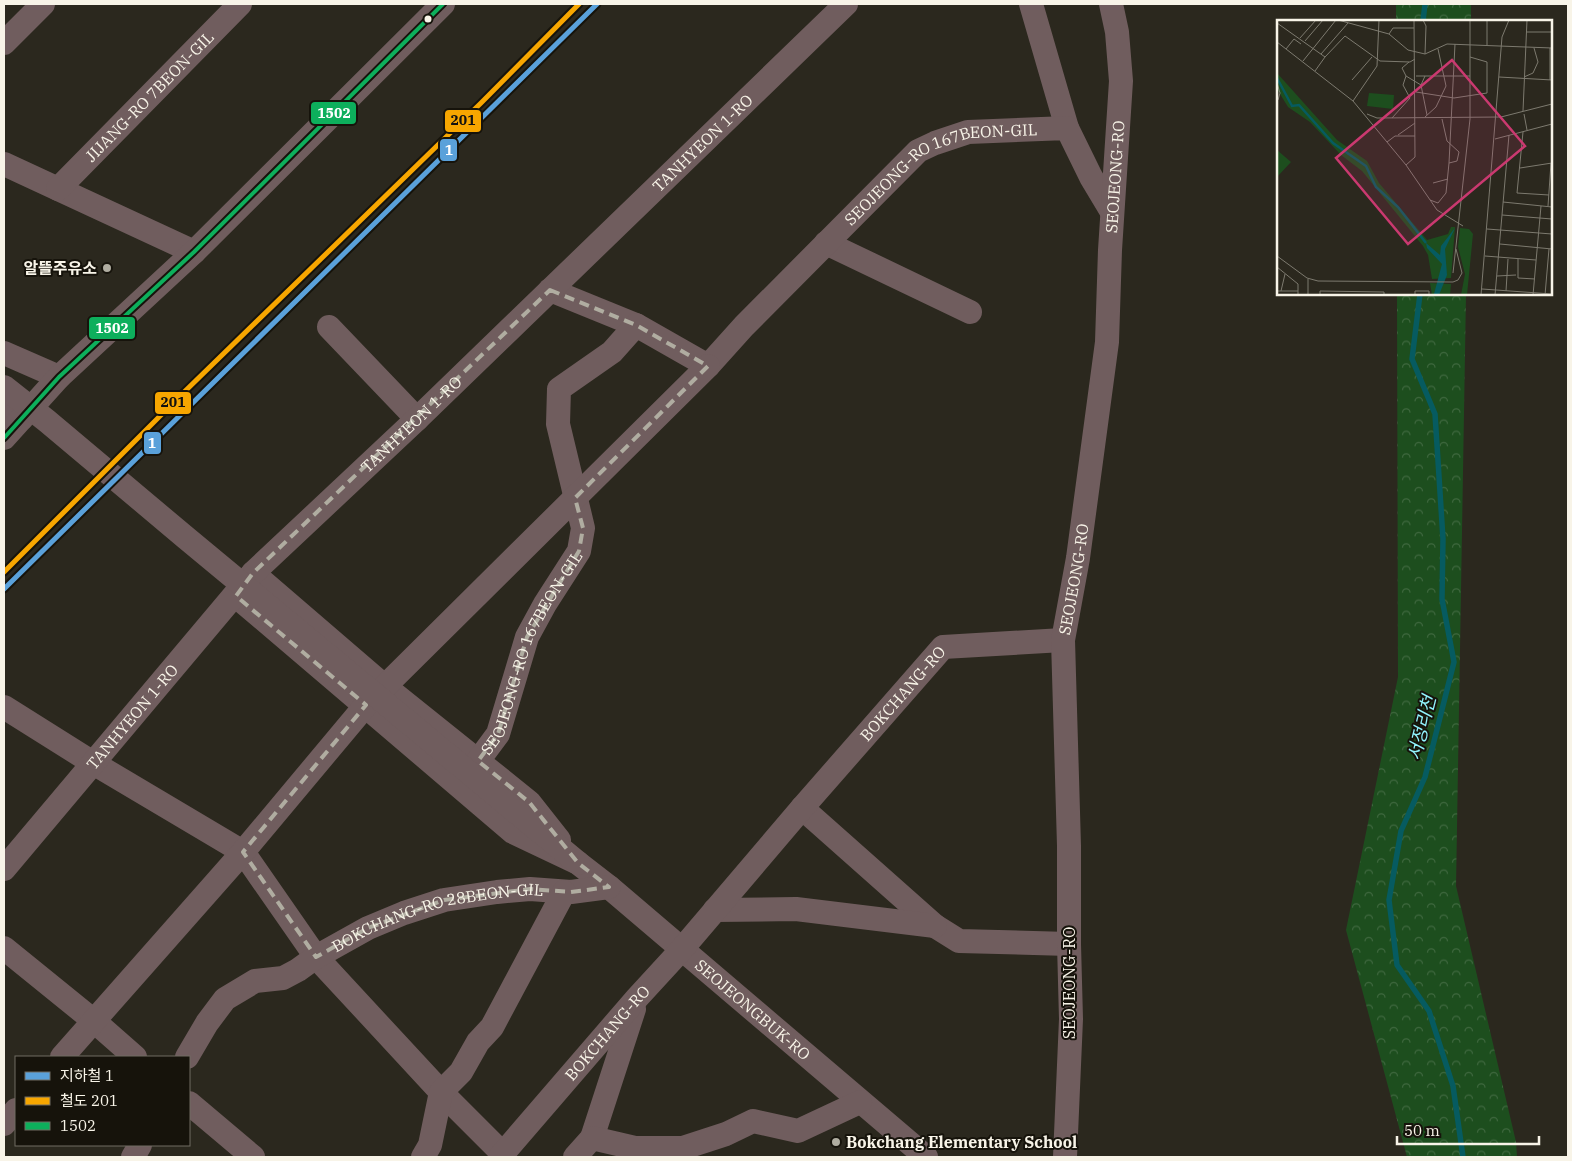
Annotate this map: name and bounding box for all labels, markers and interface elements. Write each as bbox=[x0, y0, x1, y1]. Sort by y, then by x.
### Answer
unlabelled marker bbox=[423, 14, 433, 24]
inset map bbox=[1277, 20, 1552, 295]
street label: JIJANG-RO 7BEON-GIL bbox=[81, 27, 218, 166]
street label: TANHYEON 1-RO bbox=[648, 90, 757, 196]
line badge: 1502 bbox=[310, 101, 357, 125]
text: 1502 bbox=[317, 104, 351, 122]
line badge: 201 bbox=[444, 109, 482, 133]
text: 201 bbox=[450, 111, 476, 129]
street label: SEOJEONG-RO 167BEON-GIL bbox=[840, 119, 1038, 229]
street label: SEOJEONG-RO bbox=[1101, 120, 1128, 234]
line badge: 1 bbox=[439, 138, 458, 162]
text: 1 bbox=[445, 141, 453, 159]
place label: 알뜰주유소 bbox=[23, 258, 97, 278]
marker: 알뜰주유소 bbox=[101, 262, 113, 274]
line badge: 1502 bbox=[88, 316, 136, 340]
text: 1502 bbox=[95, 319, 129, 337]
street label: TANHYEON 1-RO bbox=[357, 371, 466, 477]
line badge: 201 bbox=[154, 391, 192, 415]
text: 201 bbox=[160, 393, 186, 411]
line badge: 1 bbox=[143, 431, 162, 455]
text: 1 bbox=[148, 434, 156, 452]
street label: SEOJEONG-RO bbox=[1054, 522, 1093, 637]
street label: SEOJEONG-RO 167BEON-GIL bbox=[476, 547, 587, 759]
street label: BOKCHANG-RO bbox=[855, 642, 949, 745]
street label: TANHYEON 1-RO bbox=[82, 660, 182, 774]
water label: 서정리천 bbox=[1402, 691, 1441, 763]
street label: BOKCHANG-RO 28BEON-GIL bbox=[328, 879, 544, 956]
street label: SEOJEONG-RO bbox=[1059, 927, 1079, 1039]
street label: SEOJEONGBUK-RO bbox=[691, 955, 815, 1064]
street label: BOKCHANG-RO bbox=[560, 981, 654, 1085]
legend bbox=[15, 1056, 190, 1146]
text: 지하철 1 bbox=[60, 1066, 114, 1085]
text: 철도 201 bbox=[60, 1091, 118, 1110]
scale bar bbox=[1397, 1114, 1540, 1146]
text: 1502 bbox=[60, 1116, 96, 1135]
text: 50 m bbox=[1404, 1121, 1440, 1140]
place label: Bokchang Elementary School bbox=[846, 1132, 1077, 1152]
marker: Bokchang Elementary School bbox=[830, 1136, 842, 1148]

